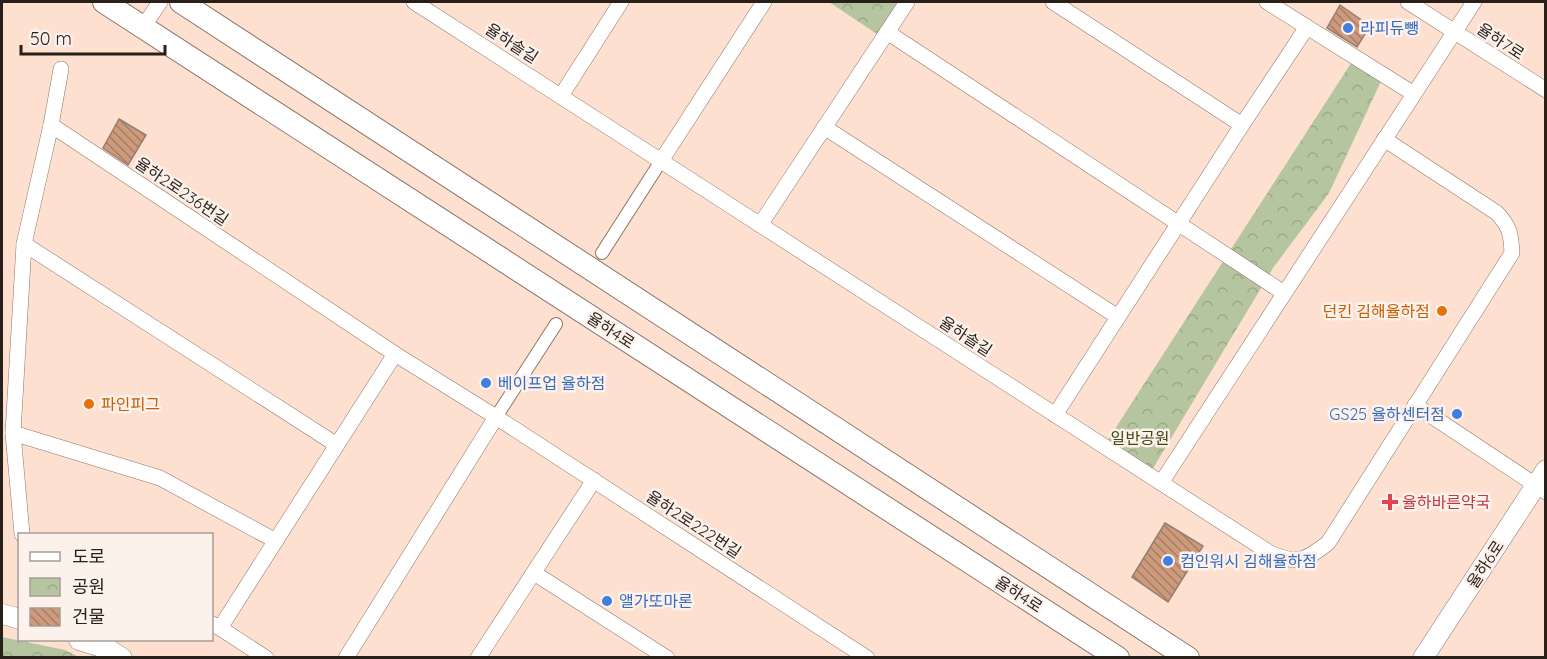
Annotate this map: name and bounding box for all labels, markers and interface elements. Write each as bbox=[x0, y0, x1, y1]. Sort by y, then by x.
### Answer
scale bar bbox=[21, 18, 165, 56]
place label: 라피듀뺑 bbox=[1360, 18, 1419, 38]
street label: 율하7로 bbox=[1474, 18, 1529, 64]
street label: 율하솔길 bbox=[482, 19, 542, 67]
marker: 라피듀뺑 bbox=[1341, 21, 1355, 35]
text: 50 m bbox=[30, 27, 72, 50]
street label: 율하2로236번길 bbox=[132, 152, 232, 230]
place label: 던킨 김해율하점 bbox=[1323, 301, 1430, 321]
marker: 던킨 김해율하점 bbox=[1435, 304, 1449, 318]
street label: 율하4로 bbox=[583, 307, 639, 353]
street label: 율하솔길 bbox=[936, 312, 996, 360]
place label: 베이프업 율하점 bbox=[498, 373, 605, 393]
marker: 베이프업 율하점 bbox=[479, 376, 493, 390]
place label: 파인피그 bbox=[101, 394, 160, 414]
marker: 파인피그 bbox=[82, 397, 96, 411]
place label: GS25 율하센터점 bbox=[1329, 404, 1445, 424]
marker: GS25 율하센터점 bbox=[1450, 407, 1464, 421]
park label: 일반공원 bbox=[1111, 428, 1169, 448]
street label: 율하2로222번길 bbox=[643, 486, 745, 562]
place label: 율하바른약국 bbox=[1402, 492, 1490, 512]
marker: 율하바른약국 bbox=[1383, 495, 1397, 509]
legend bbox=[18, 533, 213, 641]
street label: 율하6로 bbox=[1462, 536, 1508, 592]
text: 도로 bbox=[72, 545, 105, 568]
place label: 컴인워시 김해율하점 bbox=[1180, 551, 1317, 571]
marker: 컴인워시 김해율하점 bbox=[1161, 554, 1175, 568]
street label: 율하4로 bbox=[991, 571, 1047, 617]
text: 공원 bbox=[72, 575, 105, 598]
place label: 앨가또마론 bbox=[619, 591, 693, 611]
marker: 앨가또마론 bbox=[600, 594, 614, 608]
text: 건물 bbox=[72, 605, 105, 628]

